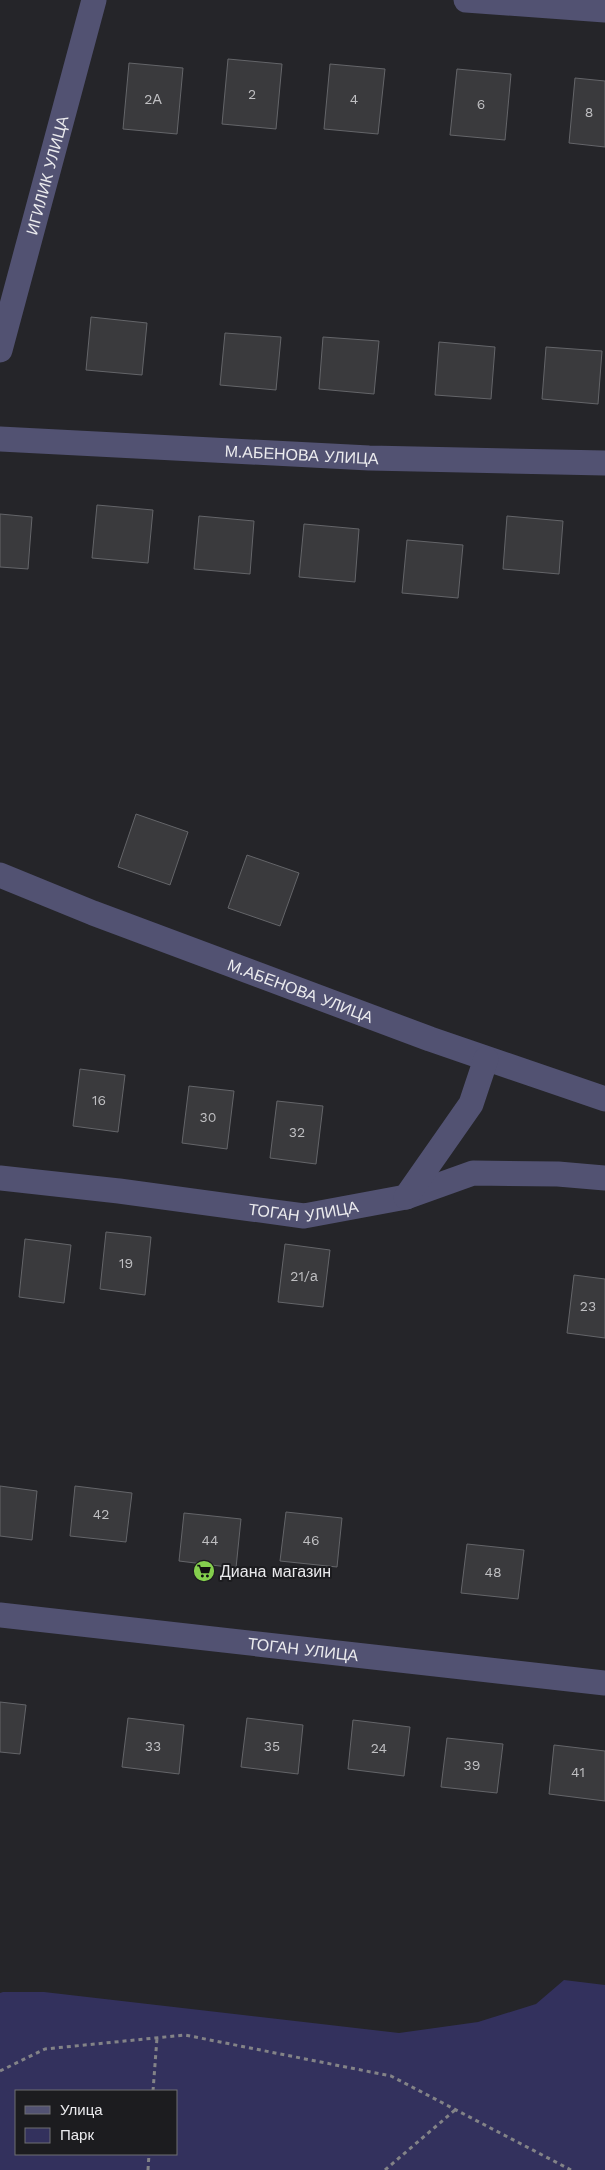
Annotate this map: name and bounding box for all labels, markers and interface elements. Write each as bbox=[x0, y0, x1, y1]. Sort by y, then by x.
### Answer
house number: 2 bbox=[248, 86, 256, 102]
house number: 2А bbox=[144, 91, 162, 107]
house number: 4 bbox=[350, 91, 358, 107]
house number: 6 bbox=[477, 96, 485, 112]
house number: 8 bbox=[585, 104, 593, 120]
street label: ИГИЛИК УЛИЦА bbox=[22, 113, 72, 237]
street label: М.АБЕНОВА УЛИЦА bbox=[224, 441, 379, 468]
street label: М.АБЕНОВА УЛИЦА bbox=[225, 955, 376, 1027]
house number: 16 bbox=[92, 1092, 106, 1108]
house number: 30 bbox=[200, 1109, 216, 1125]
house number: 32 bbox=[289, 1124, 305, 1140]
street label: ТОГАН УЛИЦА bbox=[247, 1197, 360, 1226]
house number: 19 bbox=[119, 1255, 133, 1271]
house number: 21/а bbox=[290, 1268, 318, 1284]
house number: 23 bbox=[580, 1298, 596, 1314]
house number: 42 bbox=[93, 1506, 109, 1522]
house number: 44 bbox=[201, 1532, 219, 1548]
house number: 46 bbox=[302, 1532, 320, 1548]
supermarket icon: Диана магазин bbox=[192, 1559, 216, 1583]
place label: Диана магазин bbox=[220, 1562, 331, 1581]
house number: 48 bbox=[484, 1564, 502, 1580]
street label: ТОГАН УЛИЦА bbox=[247, 1633, 360, 1665]
house number: 33 bbox=[145, 1738, 161, 1754]
house number: 35 bbox=[264, 1738, 280, 1754]
house number: 24 bbox=[371, 1740, 387, 1756]
house number: 39 bbox=[464, 1757, 480, 1773]
house number: 41 bbox=[571, 1764, 585, 1780]
legend bbox=[15, 2090, 178, 2155]
text: Улица bbox=[60, 2101, 103, 2119]
text: Парк bbox=[60, 2126, 94, 2144]

